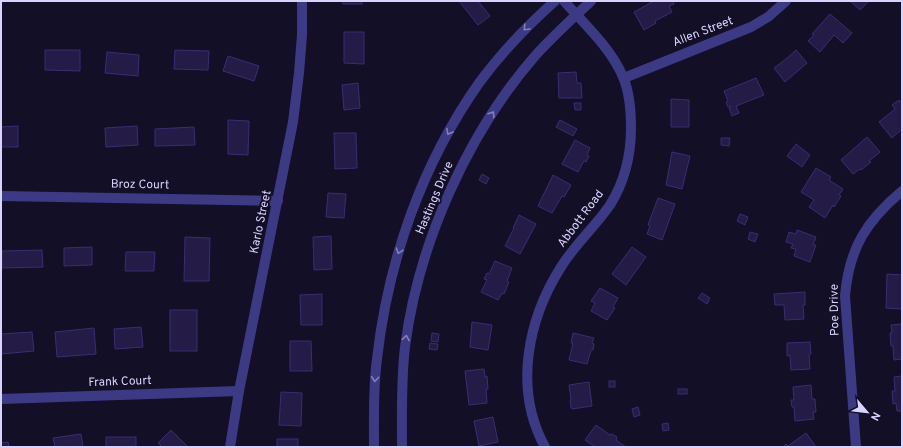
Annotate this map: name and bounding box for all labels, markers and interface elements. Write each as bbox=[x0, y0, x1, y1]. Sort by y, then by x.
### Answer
street label: Allen Street bbox=[670, 13, 736, 51]
one-way arrow bbox=[524, 23, 531, 31]
one-way arrow bbox=[487, 111, 495, 118]
one-way arrow bbox=[446, 128, 454, 135]
street label: Hastings Drive bbox=[412, 159, 458, 237]
street label: Broz Court bbox=[111, 176, 169, 194]
street label: Abbott Road bbox=[554, 187, 608, 251]
street label: Karlo Street bbox=[246, 189, 276, 255]
one-way arrow bbox=[395, 248, 404, 255]
street label: Poe Drive bbox=[827, 284, 843, 336]
one-way arrow bbox=[402, 335, 410, 341]
street label: Frank Court bbox=[88, 373, 152, 391]
one-way arrow bbox=[371, 376, 380, 382]
north arrow bbox=[847, 392, 887, 432]
text: N bbox=[867, 409, 883, 423]

